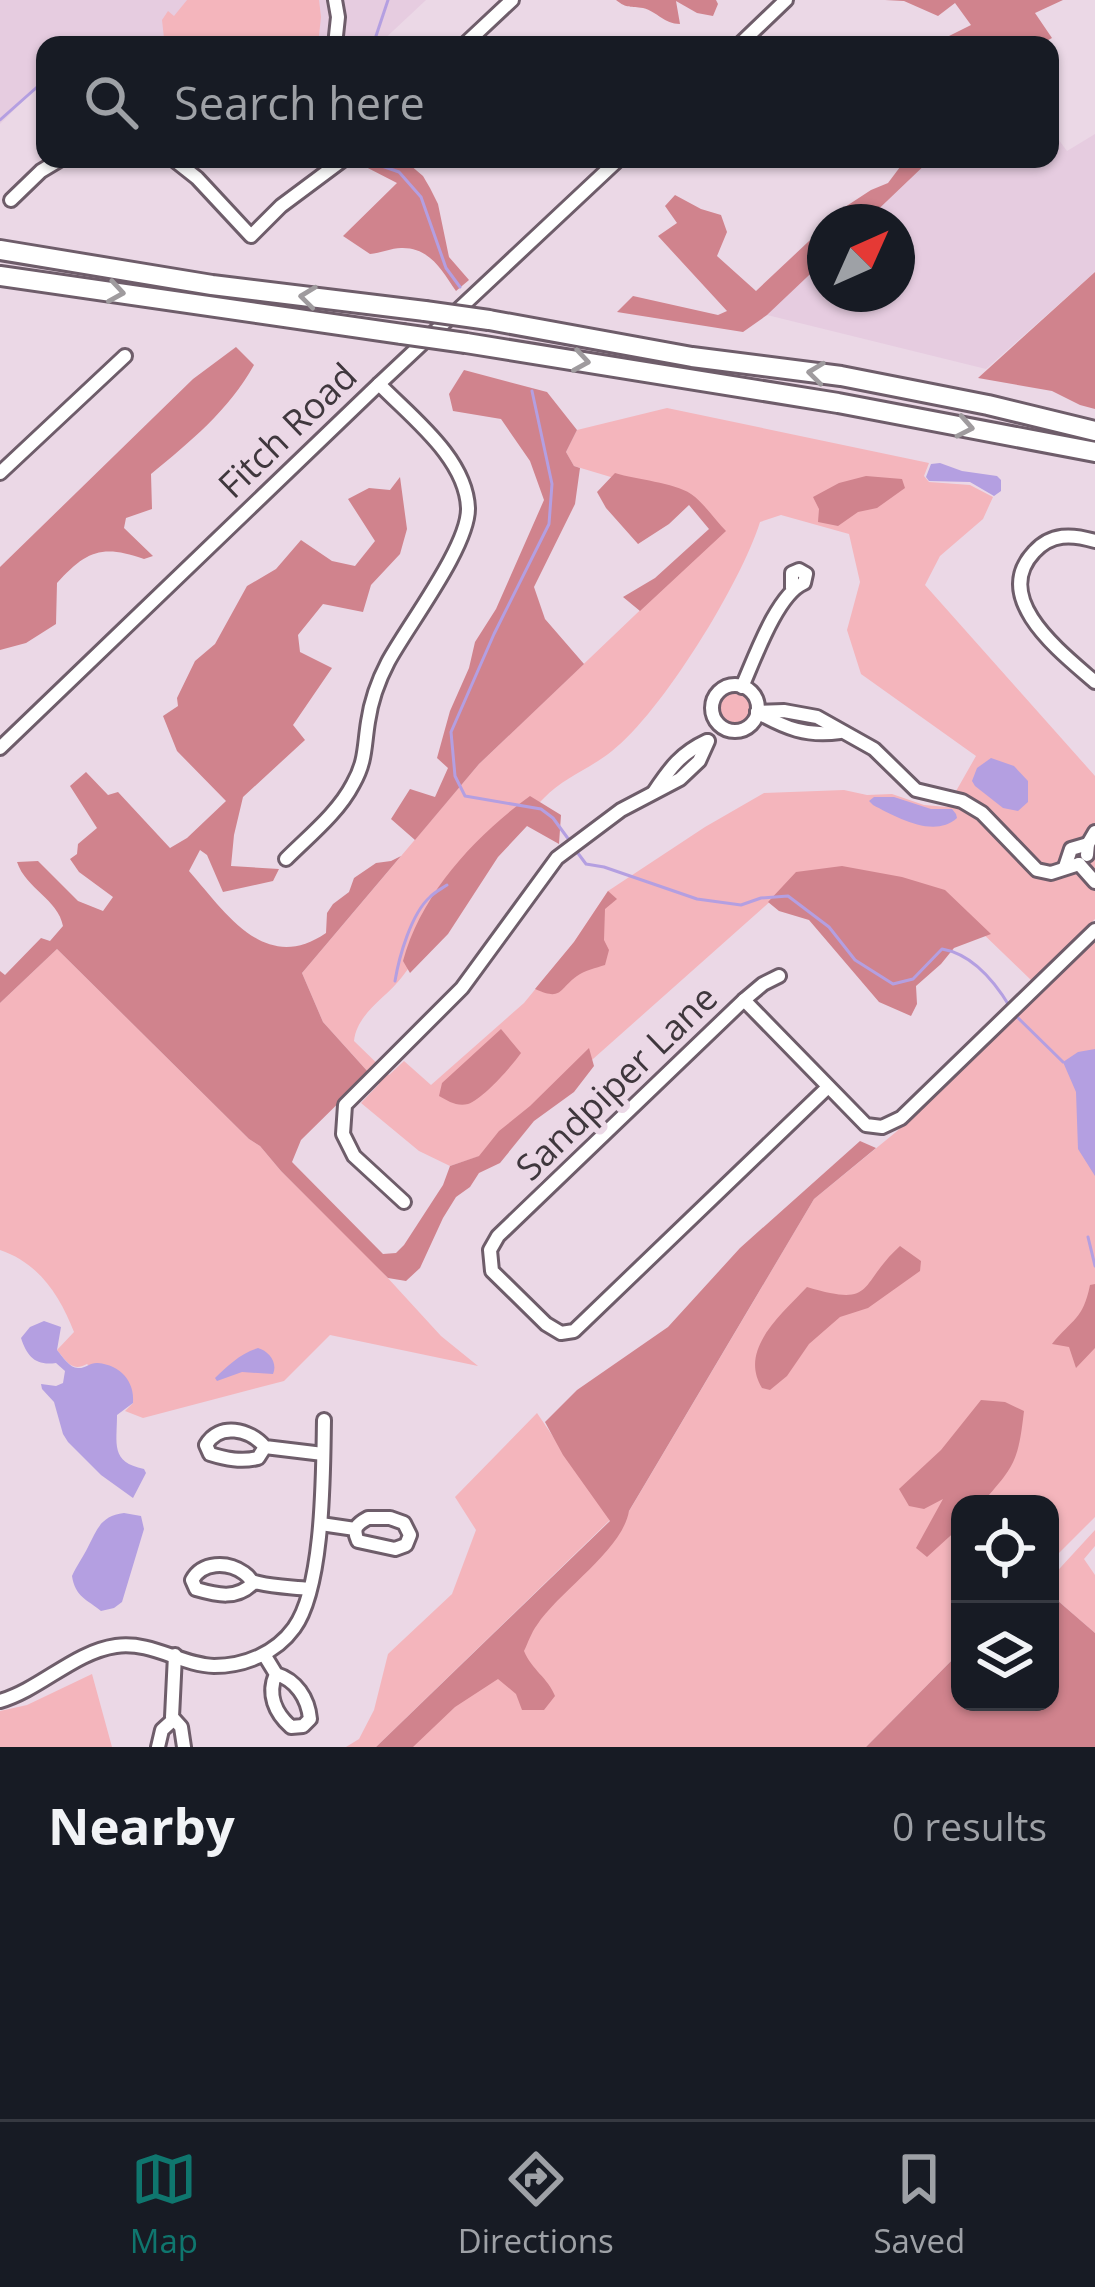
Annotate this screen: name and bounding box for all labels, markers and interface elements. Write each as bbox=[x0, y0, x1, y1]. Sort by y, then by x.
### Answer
search box bbox=[36, 36, 1059, 168]
icon: search bbox=[78, 69, 144, 135]
text: Search here bbox=[174, 72, 425, 133]
north arrow bbox=[807, 204, 915, 312]
one-way arrow bbox=[106, 279, 126, 304]
one-way arrow bbox=[299, 284, 318, 310]
one-way arrow bbox=[571, 347, 591, 373]
street label: Fitch Road bbox=[207, 352, 367, 508]
one-way arrow bbox=[806, 360, 826, 386]
one-way arrow bbox=[955, 413, 975, 439]
street label: Sandpiper Lane bbox=[505, 973, 727, 1191]
map controls bbox=[951, 1495, 1059, 1711]
button: locate bbox=[951, 1495, 1059, 1603]
button: layers bbox=[951, 1603, 1059, 1711]
text: Nearby bbox=[48, 1790, 235, 1860]
text: 0 results bbox=[892, 1799, 1047, 1852]
tab: Map bbox=[130, 2146, 198, 2263]
tab: Directions bbox=[458, 2146, 614, 2263]
tab: Saved bbox=[873, 2146, 965, 2263]

